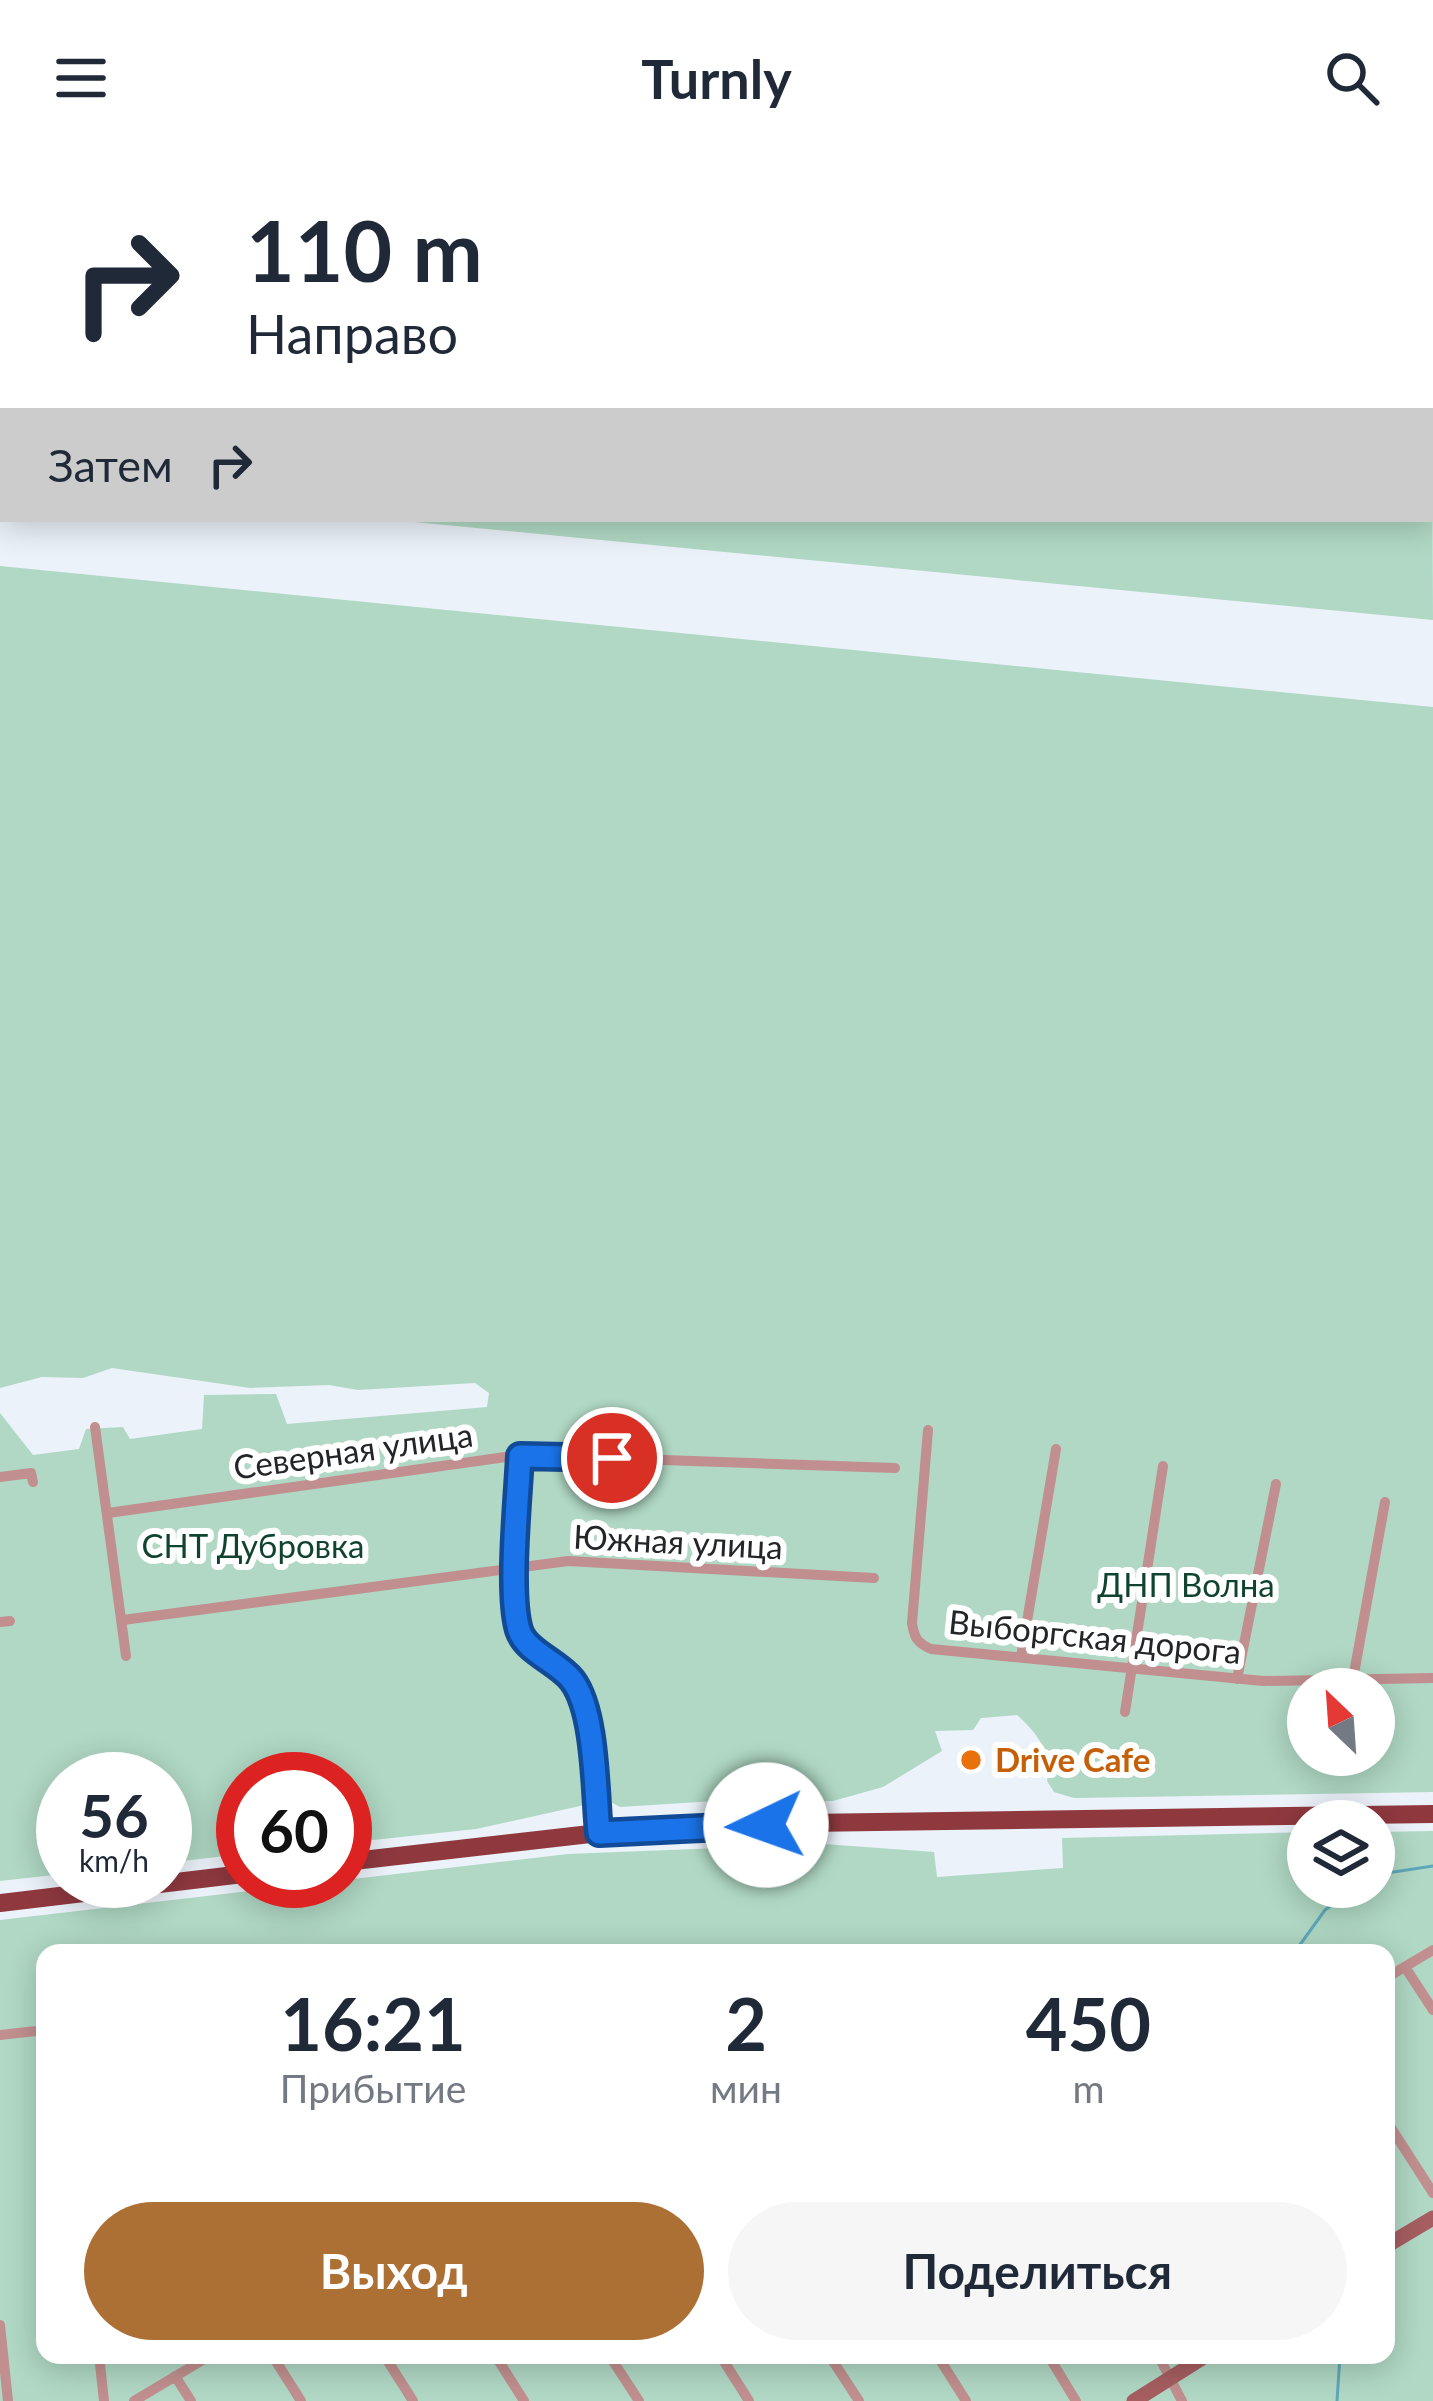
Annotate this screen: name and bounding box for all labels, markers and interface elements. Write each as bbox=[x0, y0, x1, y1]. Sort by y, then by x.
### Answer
icon: menu bbox=[48, 45, 114, 111]
icon: search bbox=[1319, 45, 1385, 111]
text: Turnly bbox=[641, 46, 792, 111]
text: 110 m bbox=[246, 199, 483, 300]
icon: right bbox=[48, 204, 204, 360]
text: Направо bbox=[246, 301, 458, 366]
icon: right bbox=[197, 432, 263, 498]
text: Затем bbox=[48, 438, 173, 492]
pin bbox=[561, 1407, 663, 1509]
street label: Северная улица bbox=[231, 1413, 475, 1487]
icon: arrive bbox=[579, 1425, 645, 1491]
street label: Южная улица bbox=[572, 1516, 784, 1566]
park label: СНТ Дубровка bbox=[142, 1525, 364, 1565]
park label: ДНП Волна bbox=[1097, 1564, 1275, 1604]
street label: Выборгская дорога bbox=[947, 1601, 1243, 1671]
north arrow bbox=[1287, 1668, 1395, 1776]
map controls bbox=[1287, 1668, 1395, 1908]
place label: Drive Cafe bbox=[995, 1739, 1150, 1779]
marker: Drive Cafe bbox=[958, 1747, 984, 1773]
speed limit sign: 60 bbox=[216, 1752, 372, 1908]
position arrow bbox=[703, 1762, 829, 1888]
text: 56 bbox=[79, 1779, 149, 1851]
button: layers bbox=[1287, 1800, 1395, 1908]
text: km/h bbox=[79, 1842, 149, 1878]
text: 16:21 bbox=[280, 1980, 466, 2066]
text: 2 bbox=[725, 1980, 767, 2066]
text: 450 bbox=[1026, 1980, 1151, 2066]
text: Прибытие bbox=[280, 2065, 466, 2111]
text: мин bbox=[710, 2065, 782, 2111]
text: m bbox=[1072, 2065, 1105, 2111]
button: Выход bbox=[84, 2202, 704, 2340]
button: Поделиться bbox=[728, 2202, 1347, 2340]

